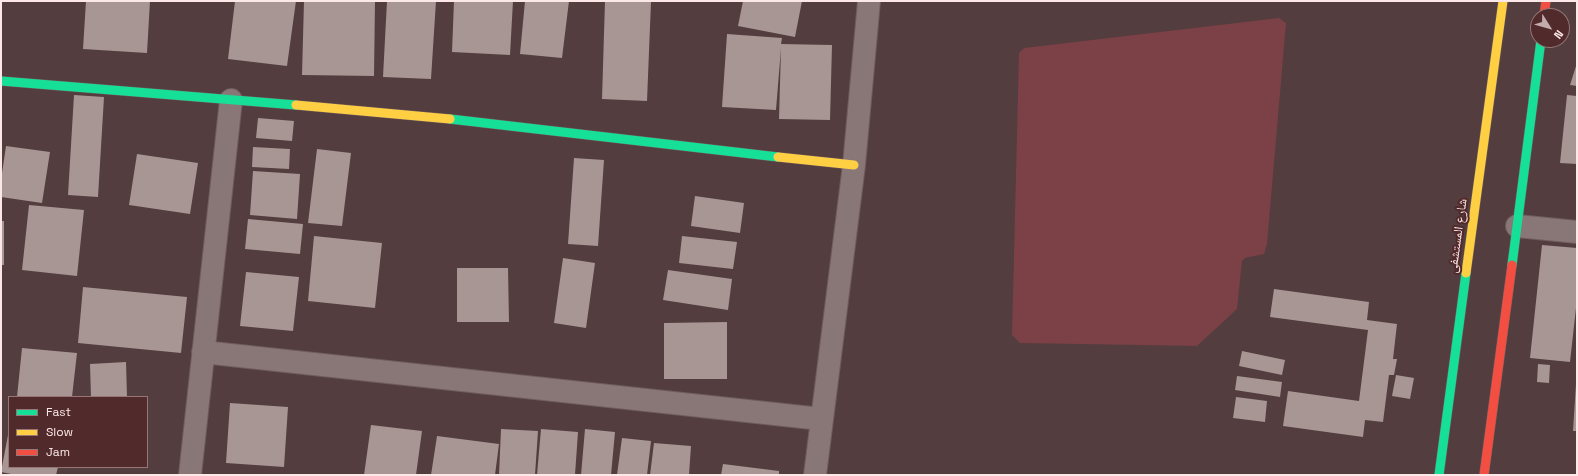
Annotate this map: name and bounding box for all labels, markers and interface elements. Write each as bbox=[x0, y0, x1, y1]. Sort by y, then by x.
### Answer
north arrow bbox=[1530, 8, 1570, 48]
text: N bbox=[1551, 27, 1567, 42]
street label: شارع المستشفى bbox=[1445, 198, 1471, 274]
legend bbox=[8, 396, 148, 468]
text: Fast bbox=[46, 404, 71, 420]
text: Slow bbox=[46, 424, 73, 440]
text: Jam bbox=[46, 444, 70, 460]

